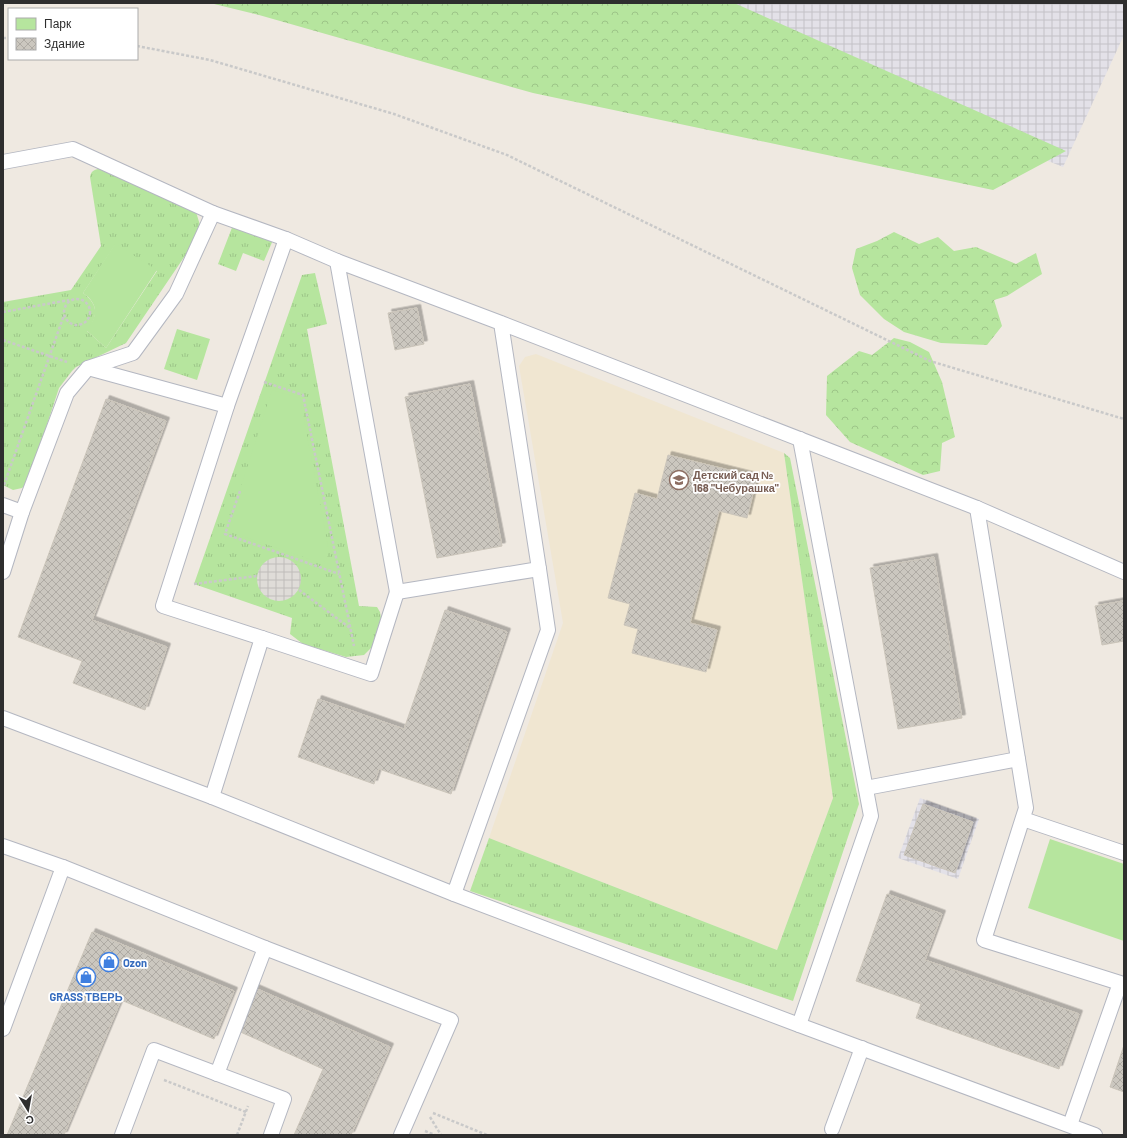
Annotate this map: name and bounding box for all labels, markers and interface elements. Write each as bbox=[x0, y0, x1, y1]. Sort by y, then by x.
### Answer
legend bbox=[8, 8, 138, 60]
text: Парк bbox=[44, 16, 72, 31]
text: Здание bbox=[44, 36, 85, 51]
place label: Детский сад № 168 "Чебурашка" bbox=[693, 468, 779, 494]
school or university icon: Детский сад № 168 "Чебурашка" bbox=[668, 469, 690, 491]
shop icon: Ozon bbox=[98, 951, 120, 973]
place label: Ozon bbox=[123, 956, 147, 969]
shop icon: GRASS ТВЕРЬ bbox=[75, 966, 97, 988]
place label: GRASS ТВЕРЬ bbox=[49, 990, 123, 1003]
north arrow bbox=[8, 1090, 48, 1130]
text: С bbox=[25, 1113, 35, 1127]

